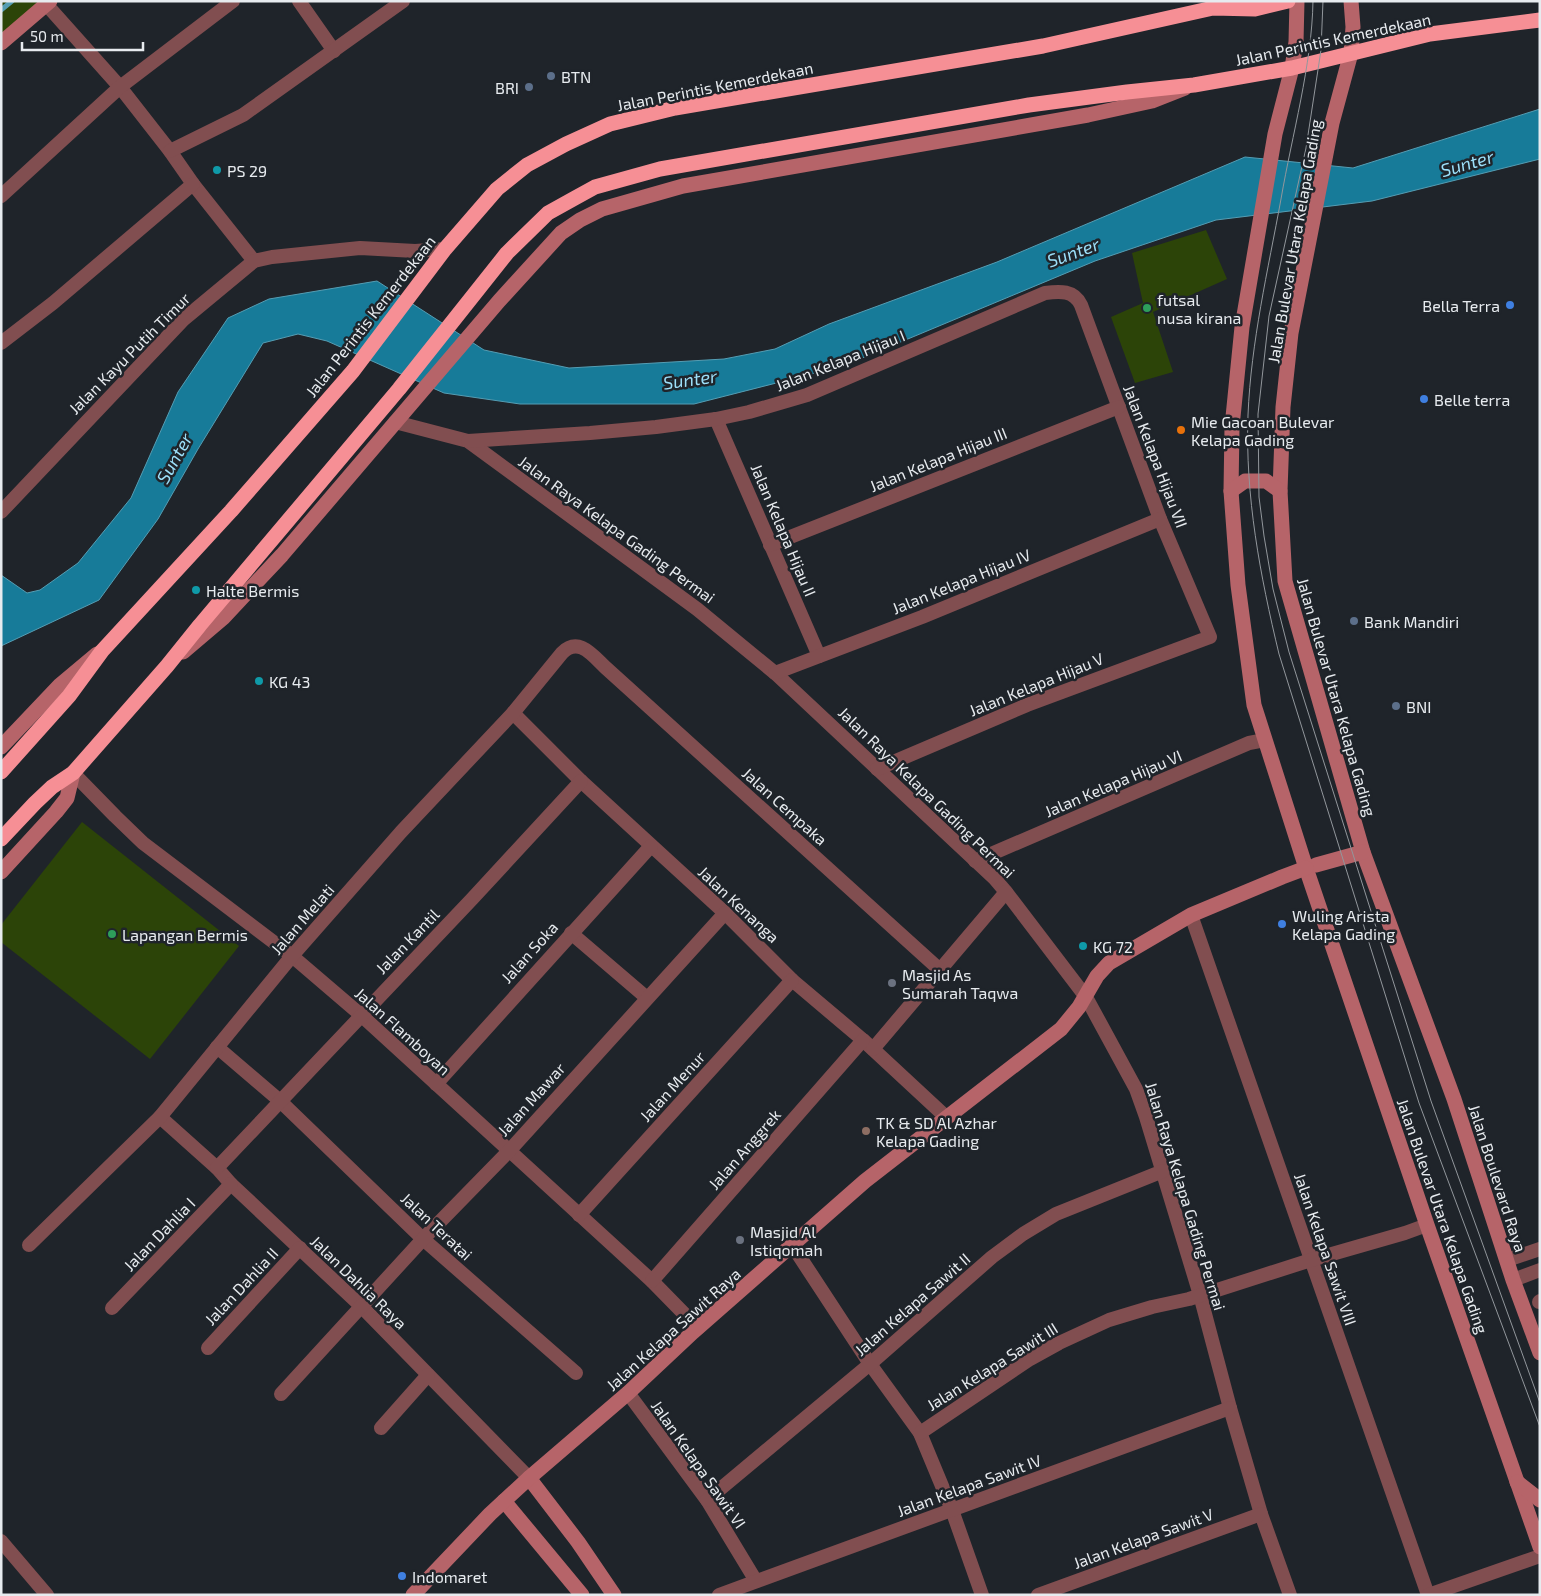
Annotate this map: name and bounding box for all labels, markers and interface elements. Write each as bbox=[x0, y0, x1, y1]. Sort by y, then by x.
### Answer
street label: Jalan Perintis Kemerdekaan bbox=[1233, 9, 1433, 69]
scale bar bbox=[22, 20, 144, 52]
text: 50 m bbox=[30, 27, 64, 45]
street label: Jalan Perintis Kemerdekaan bbox=[615, 58, 815, 114]
place label: BTN bbox=[561, 67, 591, 86]
marker: BTN bbox=[545, 70, 557, 82]
place label: BRI bbox=[495, 78, 519, 97]
marker: BRI bbox=[523, 81, 535, 93]
street label: Jalan Bulevar Utara Kelapa Gading bbox=[1263, 118, 1325, 364]
water label: Sunter bbox=[1438, 145, 1497, 181]
place label: PS 29 bbox=[227, 161, 267, 180]
marker: PS 29 bbox=[211, 164, 223, 176]
street label: Jalan Perintis Kemerdekaan bbox=[301, 232, 439, 400]
water label: Sunter bbox=[1044, 232, 1103, 272]
street label: Jalan Kayu Putih Timur bbox=[64, 288, 194, 418]
place label: futsal nusa kirana bbox=[1157, 290, 1241, 327]
place label: Bella Terra bbox=[1422, 296, 1500, 315]
marker: Bella Terra bbox=[1504, 299, 1516, 311]
marker: futsal nusa kirana bbox=[1141, 302, 1153, 314]
street label: Jalan Kelapa Hijau I bbox=[772, 325, 908, 396]
water label: Sunter bbox=[662, 364, 719, 394]
street label: Jalan Kelapa Hijau VII bbox=[1119, 382, 1192, 530]
place label: Belle terra bbox=[1434, 390, 1510, 409]
marker: Belle terra bbox=[1418, 393, 1430, 405]
place label: Mie Gacoan Bulevar Kelapa Gading bbox=[1191, 412, 1335, 449]
street label: Jalan Kelapa Hijau III bbox=[867, 423, 1010, 496]
marker: Mie Gacoan Bulevar Kelapa Gading bbox=[1175, 424, 1187, 436]
water label: Sunter bbox=[151, 428, 197, 487]
street label: Jalan Raya Kelapa Gading Permai bbox=[515, 451, 719, 607]
street label: Jalan Kelapa Hijau II bbox=[747, 461, 821, 600]
street label: Jalan Kelapa Hijau IV bbox=[889, 544, 1034, 618]
street label: Jalan Bulevar Utara Kelapa Gading bbox=[1294, 576, 1380, 819]
place label: Halte Bermis bbox=[206, 581, 299, 600]
marker: Halte Bermis bbox=[190, 584, 202, 596]
place label: Bank Mandiri bbox=[1364, 612, 1459, 631]
marker: Bank Mandiri bbox=[1348, 615, 1360, 627]
street label: Jalan Kelapa Hijau V bbox=[966, 648, 1107, 721]
place label: KG 43 bbox=[269, 672, 310, 691]
marker: KG 43 bbox=[253, 675, 265, 687]
place label: BNI bbox=[1406, 697, 1431, 716]
marker: BNI bbox=[1390, 700, 1402, 712]
street label: Jalan Raya Kelapa Gading Permai bbox=[835, 703, 1019, 881]
street label: Jalan Kelapa Hijau VI bbox=[1041, 745, 1185, 821]
street label: Jalan Cempaka bbox=[739, 763, 831, 849]
street label: Jalan Kenanga bbox=[695, 862, 783, 946]
street label: Jalan Melati bbox=[266, 880, 338, 958]
street label: Jalan Kantil bbox=[371, 904, 443, 977]
place label: Wuling Arista Kelapa Gading bbox=[1292, 906, 1395, 943]
street label: Jalan Soka bbox=[497, 918, 561, 986]
marker: Wuling Arista Kelapa Gading bbox=[1276, 918, 1288, 930]
place label: Lapangan Bermis bbox=[122, 925, 248, 944]
marker: Lapangan Bermis bbox=[106, 928, 118, 940]
place label: KG 72 bbox=[1093, 937, 1133, 956]
marker: KG 72 bbox=[1077, 940, 1089, 952]
place label: Masjid As Sumarah Taqwa bbox=[902, 965, 1018, 1002]
marker: Masjid As Sumarah Taqwa bbox=[886, 977, 898, 989]
street label: Jalan Flamboyan bbox=[352, 983, 454, 1079]
street label: Jalan Menur bbox=[635, 1046, 709, 1125]
street label: Jalan Mawar bbox=[493, 1058, 569, 1139]
street label: Jalan Raya Kelapa Gading Permai bbox=[1142, 1079, 1230, 1313]
street label: Jalan Bulevar Utara Kelapa Gading bbox=[1394, 1096, 1492, 1336]
street label: Jalan Boulevard Raya bbox=[1465, 1102, 1531, 1254]
street label: Jalan Anggrek bbox=[704, 1105, 784, 1193]
place label: TK & SD Al Azhar Kelapa Gading bbox=[876, 1113, 998, 1150]
marker: TK & SD Al Azhar Kelapa Gading bbox=[860, 1125, 872, 1137]
street label: Jalan Kelapa Sawit VIII bbox=[1291, 1170, 1361, 1328]
street label: Jalan Teratai bbox=[397, 1188, 477, 1264]
street label: Jalan Dahlia I bbox=[119, 1193, 199, 1275]
place label: Masjid Al Istiqomah bbox=[750, 1222, 823, 1259]
street label: Jalan Dahlia Raya bbox=[307, 1231, 411, 1333]
marker: Masjid Al Istiqomah bbox=[734, 1234, 746, 1246]
street label: Jalan Dahlia II bbox=[200, 1243, 282, 1329]
street label: Jalan Kelapa Sawit II bbox=[850, 1249, 974, 1359]
street label: Jalan Kelapa Sawit Raya bbox=[602, 1264, 744, 1394]
street label: Jalan Kelapa Sawit III bbox=[923, 1318, 1061, 1414]
street label: Jalan Kelapa Sawit VI bbox=[648, 1396, 750, 1532]
street label: Jalan Kelapa Sawit IV bbox=[894, 1450, 1044, 1520]
street label: Jalan Kelapa Sawit V bbox=[1070, 1504, 1216, 1572]
place label: Indomaret bbox=[412, 1567, 487, 1586]
marker: Indomaret bbox=[396, 1570, 408, 1582]

